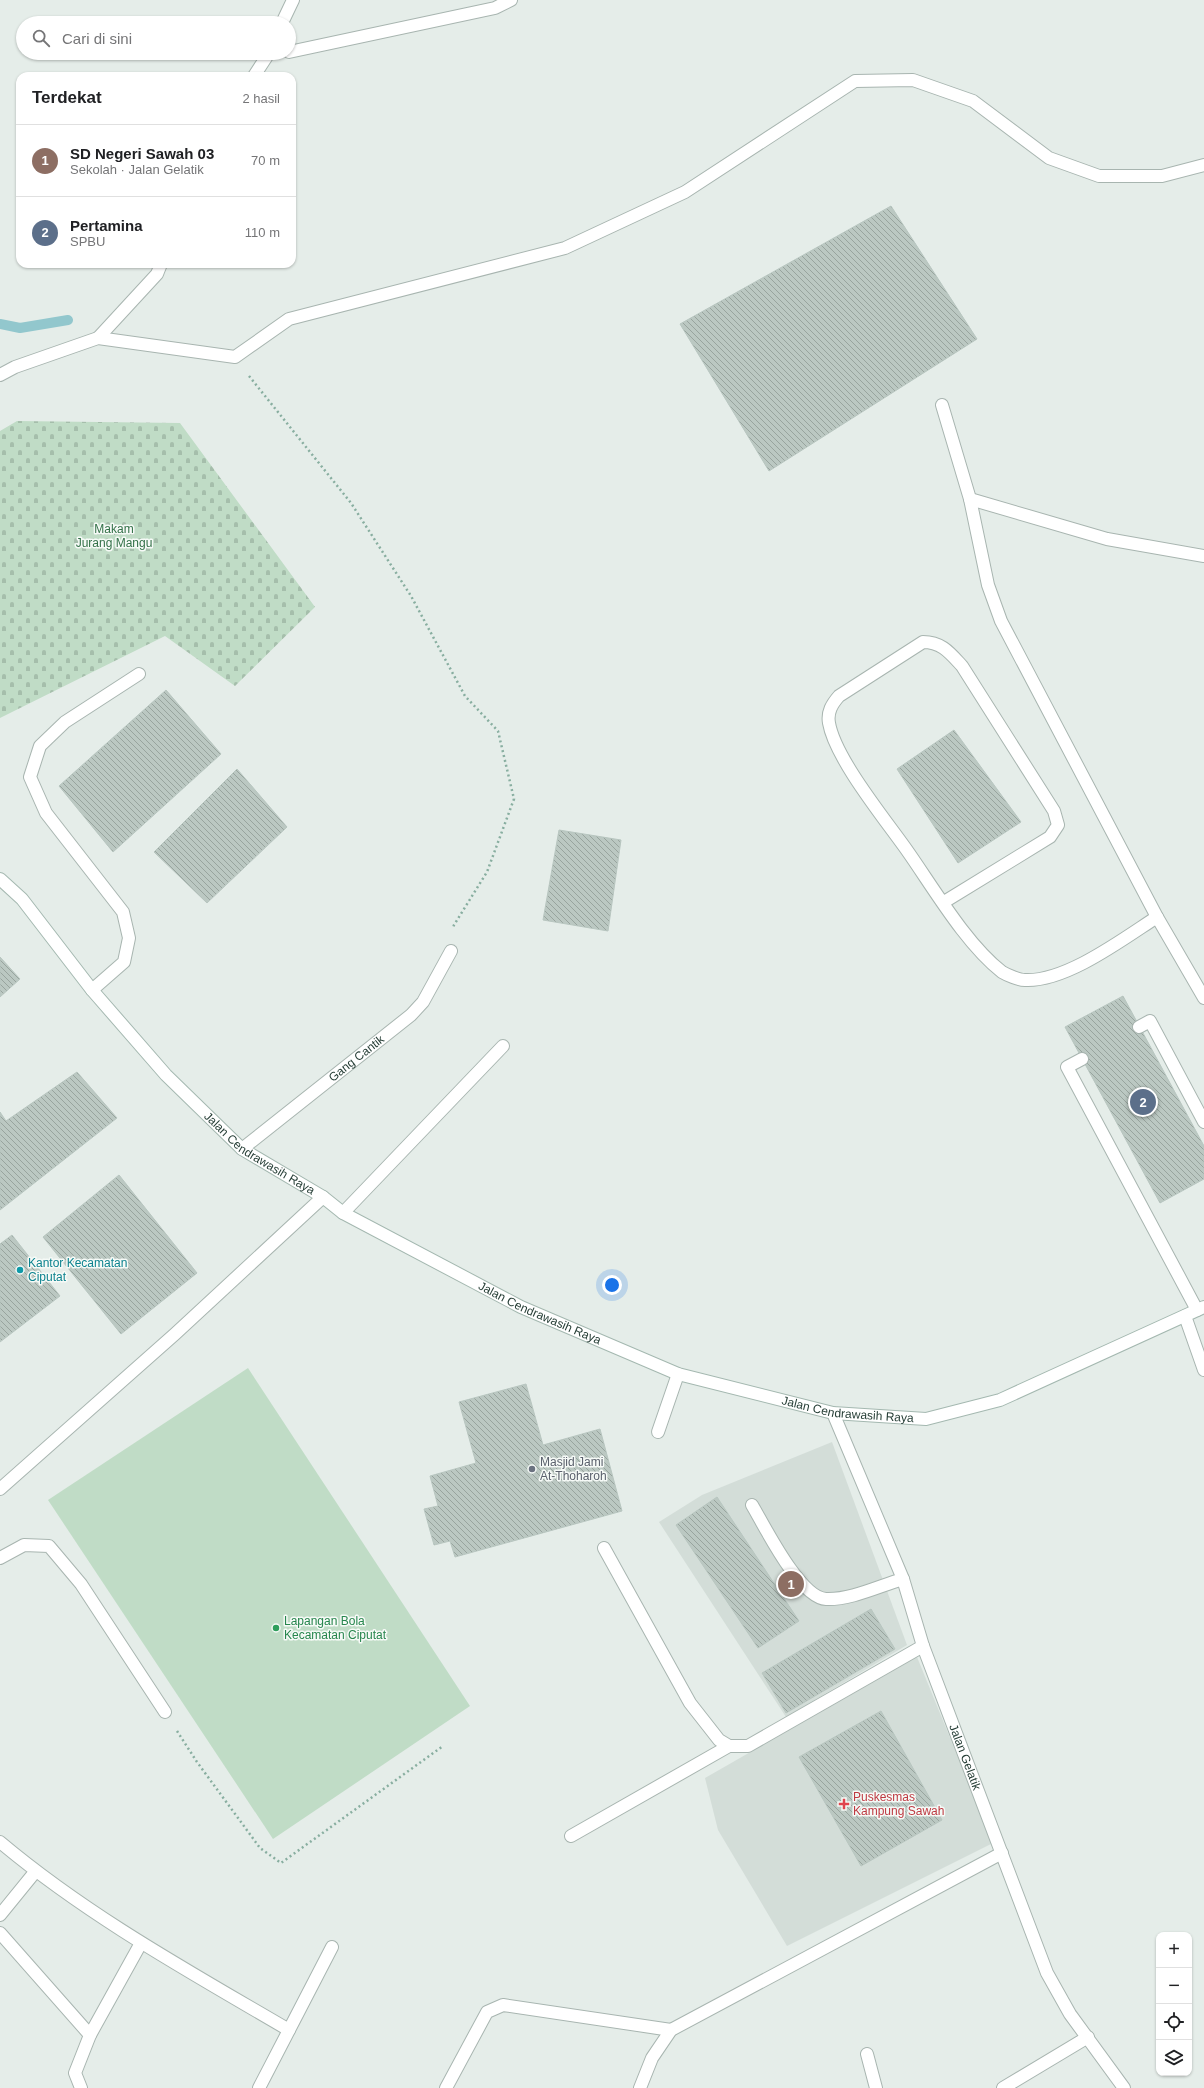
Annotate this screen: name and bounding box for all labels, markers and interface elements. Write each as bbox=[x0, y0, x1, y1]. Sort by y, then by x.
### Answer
search box bbox=[16, 16, 296, 60]
icon: search bbox=[30, 27, 52, 49]
text: Cari di sini bbox=[62, 30, 132, 47]
text: Terdekat bbox=[32, 88, 102, 107]
text: 2 hasil bbox=[242, 91, 280, 106]
text: SD Negeri Sawah 03 bbox=[70, 145, 214, 162]
text: 1 bbox=[41, 153, 49, 168]
text: 70 m bbox=[251, 153, 280, 168]
text: Sekolah · Jalan Gelatik bbox=[70, 162, 204, 177]
text: Pertamina bbox=[70, 217, 143, 234]
text: 2 bbox=[41, 225, 49, 240]
text: 110 m bbox=[245, 225, 280, 240]
text: SPBU bbox=[70, 234, 105, 249]
park label: Makam Jurang Mangu bbox=[76, 522, 152, 550]
street label: Gang Cantik bbox=[326, 1031, 388, 1085]
pin: 2 bbox=[1130, 1087, 1156, 1117]
street label: Jalan Cendrawasih Raya bbox=[201, 1109, 318, 1198]
place label: Kantor Kecamatan Ciputat bbox=[28, 1256, 127, 1284]
marker: Kantor Kecamatan Ciputat bbox=[15, 1265, 25, 1275]
your location bbox=[602, 1275, 622, 1295]
street label: Jalan Cendrawasih Raya bbox=[476, 1279, 604, 1347]
street label: Jalan Cendrawasih Raya bbox=[780, 1393, 914, 1425]
place label: Masjid Jami At-Thoharoh bbox=[540, 1455, 607, 1483]
marker: Masjid Jami At-Thoharoh bbox=[527, 1464, 537, 1474]
pin: 1 bbox=[778, 1569, 804, 1599]
place label: Lapangan Bola Kecamatan Ciputat bbox=[284, 1614, 387, 1642]
marker: Lapangan Bola Kecamatan Ciputat bbox=[271, 1623, 281, 1633]
street label: Jalan Gelatik bbox=[946, 1722, 984, 1793]
place label: Puskesmas Kampung Sawah bbox=[853, 1790, 944, 1818]
marker: Puskesmas Kampung Sawah bbox=[838, 1798, 850, 1810]
map controls bbox=[1156, 1932, 1192, 2076]
button: + bbox=[1156, 1932, 1192, 1968]
button: − bbox=[1156, 1968, 1192, 2004]
button: locate bbox=[1156, 2004, 1192, 2040]
button: layers bbox=[1156, 2040, 1192, 2076]

